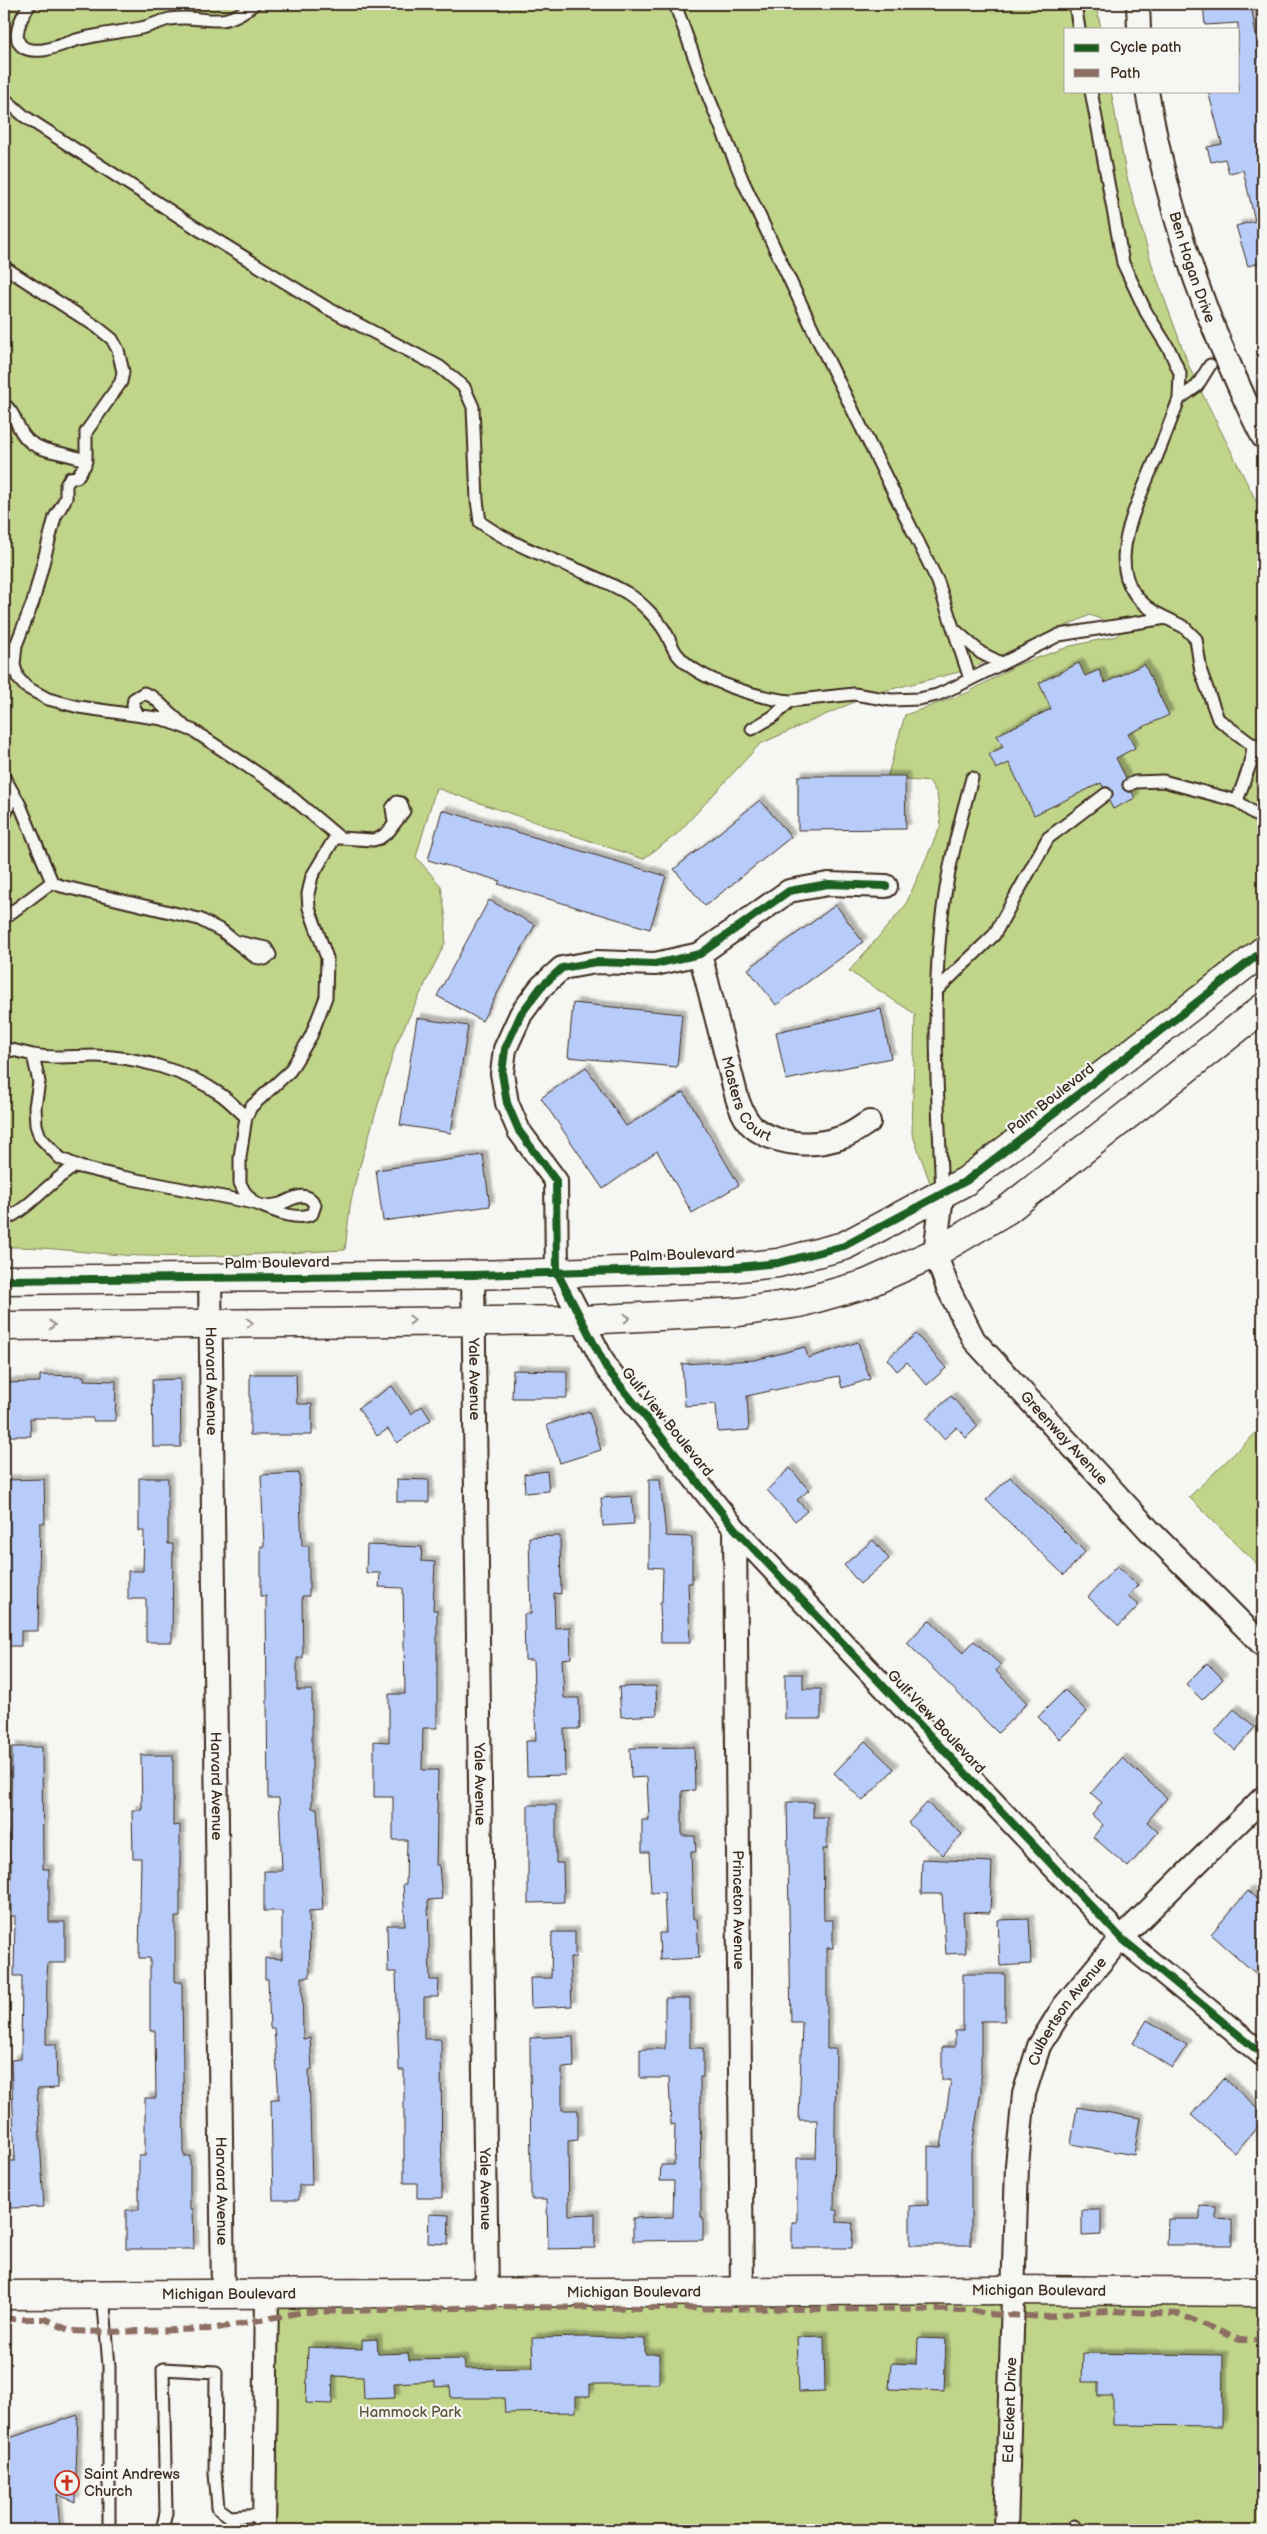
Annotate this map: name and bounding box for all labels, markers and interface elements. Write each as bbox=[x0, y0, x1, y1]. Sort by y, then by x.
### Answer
legend bbox=[1064, 28, 1240, 92]
text: Cycle path bbox=[1110, 38, 1181, 57]
text: Path bbox=[1110, 64, 1140, 83]
street label: Ben Hogan Drive bbox=[1165, 209, 1220, 325]
street label: Masters Court bbox=[717, 1054, 775, 1146]
street label: Palm Boulevard bbox=[1004, 1059, 1098, 1139]
street label: Palm Boulevard bbox=[629, 1244, 735, 1266]
street label: Palm Boulevard bbox=[224, 1253, 330, 1273]
one-way arrow bbox=[624, 1313, 632, 1324]
one-way arrow bbox=[409, 1315, 417, 1326]
one-way arrow bbox=[246, 1318, 254, 1328]
one-way arrow bbox=[49, 1320, 57, 1330]
street label: Harvard Avenue bbox=[201, 1327, 222, 1436]
street label: Yale Avenue bbox=[464, 1337, 484, 1421]
street label: Gulf View Boulevard bbox=[617, 1363, 717, 1481]
street label: Greenway Avenue bbox=[1016, 1387, 1112, 1489]
street label: Gulf View Boulevard bbox=[883, 1666, 989, 1778]
street label: Harvard Avenue bbox=[206, 1732, 227, 1840]
street label: Yale Avenue bbox=[470, 1742, 490, 1825]
street label: Princeton Avenue bbox=[728, 1850, 749, 1970]
street label: Culbertson Avenue bbox=[1024, 1953, 1111, 2068]
street label: Harvard Avenue bbox=[211, 2136, 232, 2245]
street label: Yale Avenue bbox=[475, 2146, 496, 2230]
street label: Michigan Boulevard bbox=[972, 2280, 1106, 2300]
street label: Michigan Boulevard bbox=[567, 2282, 701, 2302]
street label: Michigan Boulevard bbox=[162, 2284, 296, 2304]
street label: Ed Eckert Drive bbox=[999, 2357, 1021, 2463]
park label: Hammock Park bbox=[359, 2403, 462, 2422]
place label: Saint Andrews Church bbox=[84, 2465, 180, 2501]
church icon: Saint Andrews Church bbox=[54, 2470, 80, 2496]

